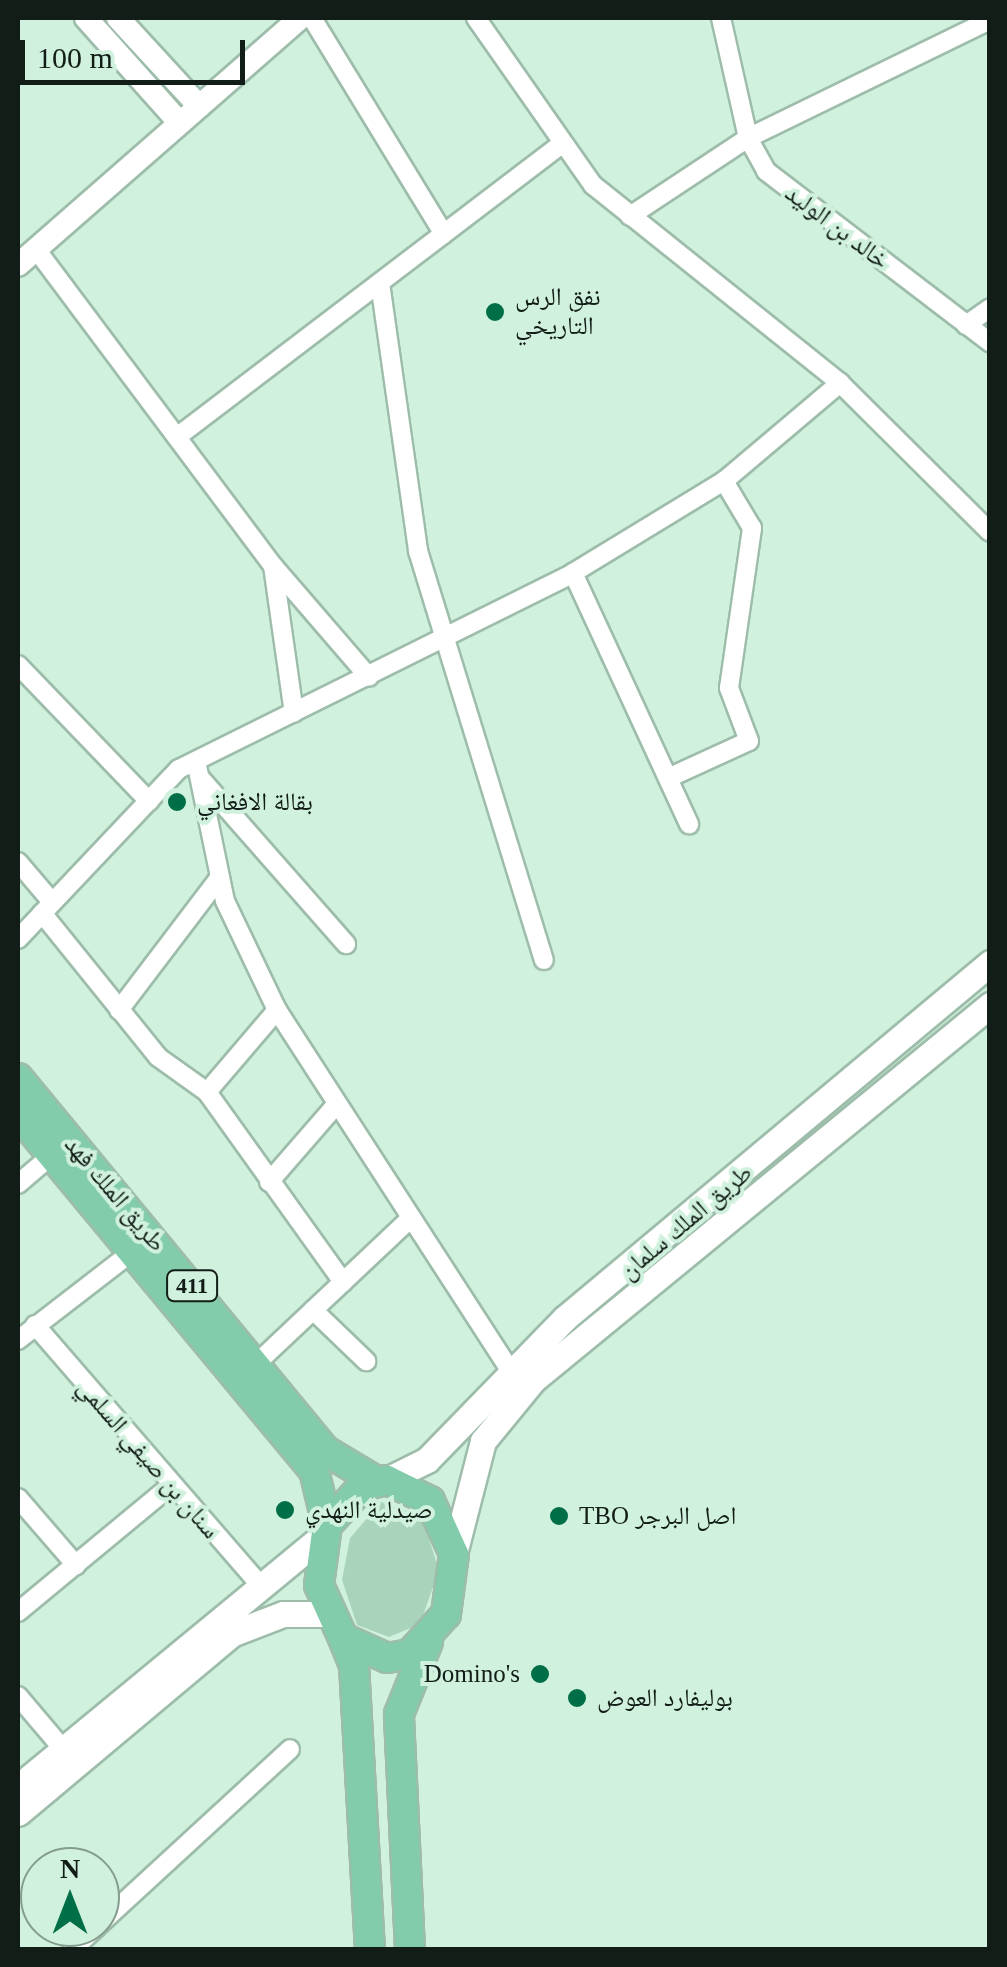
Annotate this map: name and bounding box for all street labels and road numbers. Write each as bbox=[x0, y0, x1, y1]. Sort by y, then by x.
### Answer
street label: خالد بن الوليد bbox=[779, 178, 895, 276]
street label: طريق الملك فهد bbox=[58, 1130, 172, 1258]
street label: طريق الملك سلمان bbox=[614, 1158, 758, 1286]
road number: 411 bbox=[164, 1269, 220, 1303]
street label: سنان بن صيفي السلمي bbox=[70, 1373, 226, 1545]

